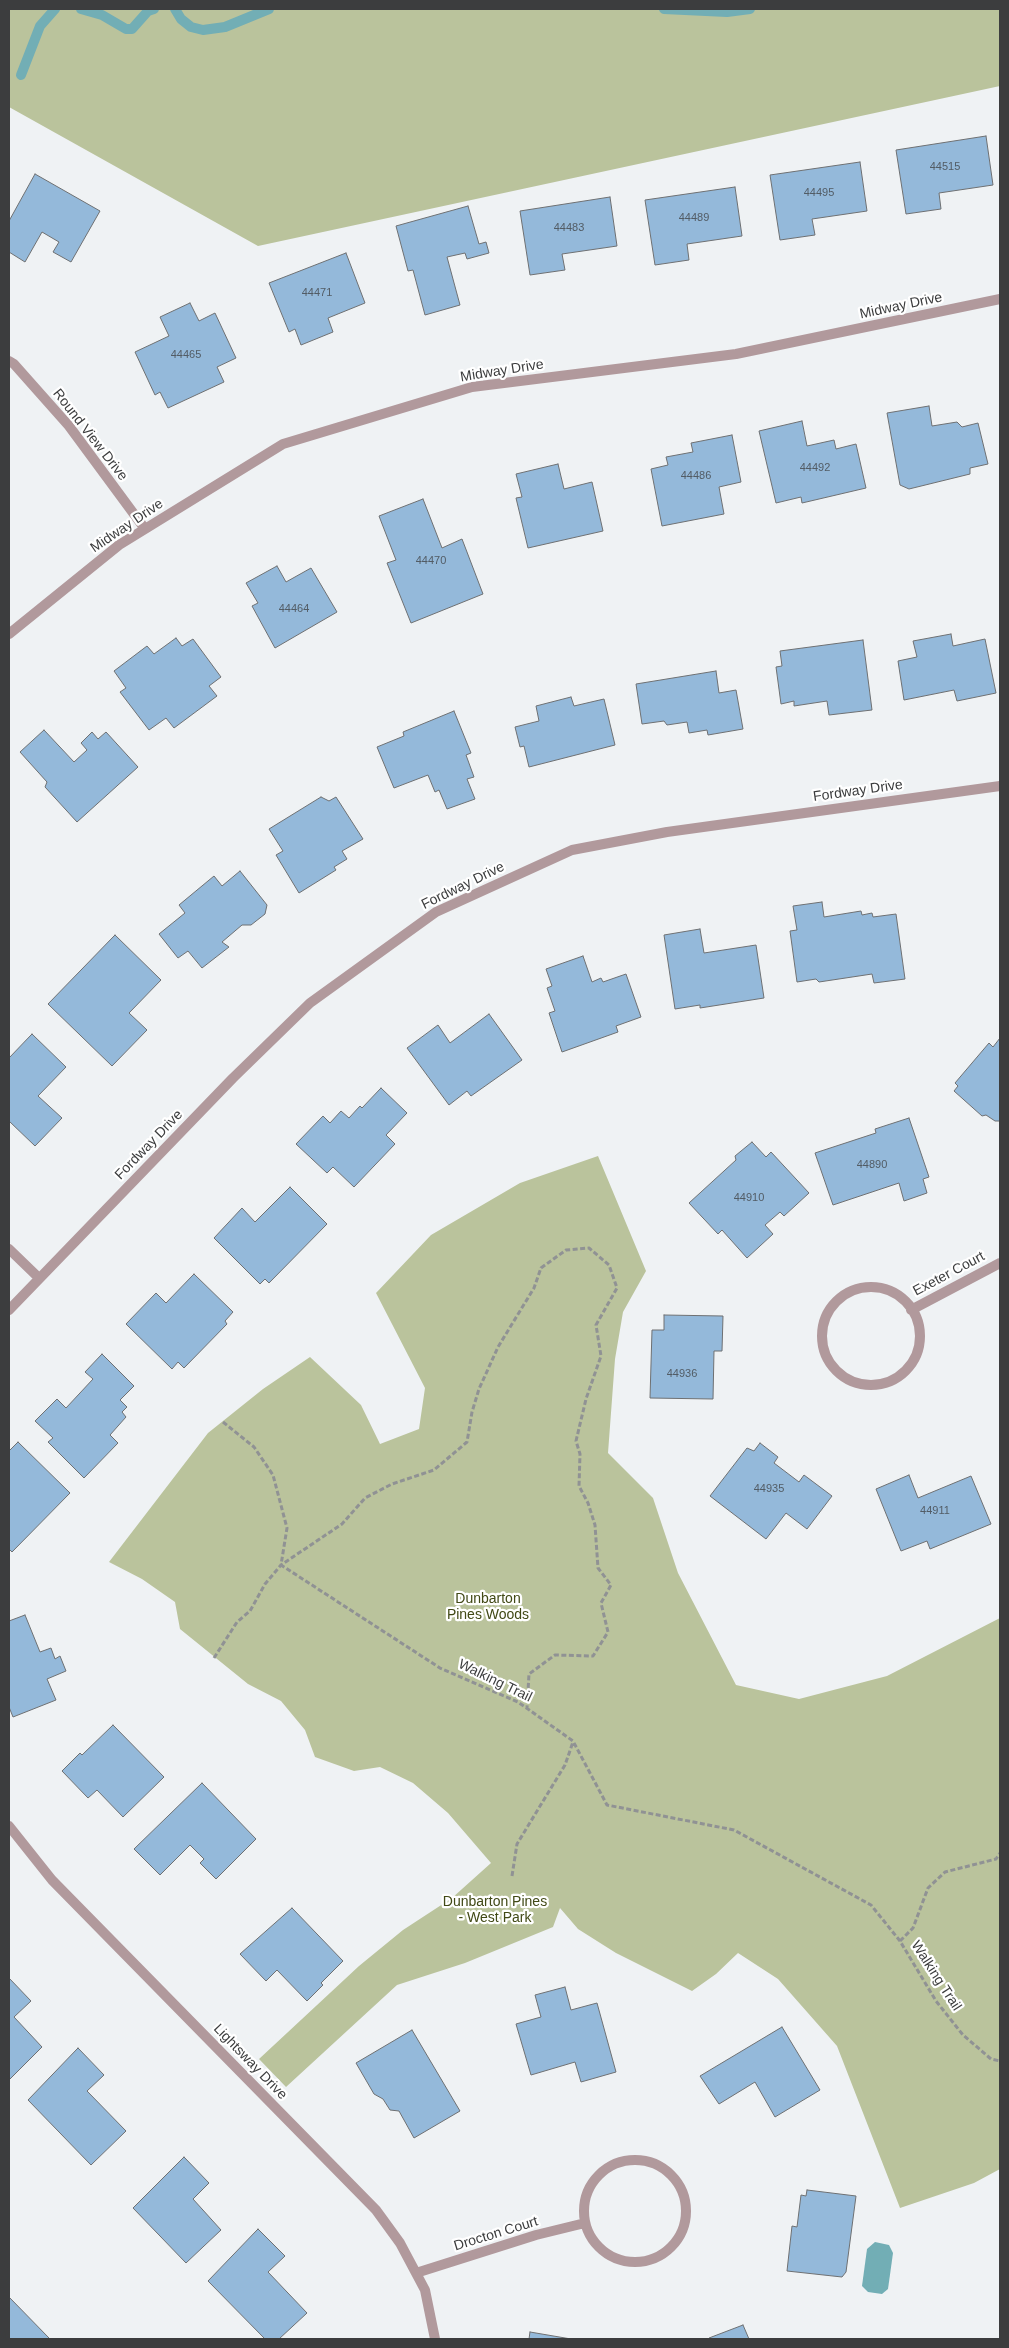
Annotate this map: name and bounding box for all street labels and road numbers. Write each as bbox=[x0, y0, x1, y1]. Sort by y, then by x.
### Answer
street label: Midway Drive bbox=[858, 289, 944, 323]
street label: Midway Drive bbox=[459, 356, 545, 386]
street label: Round View Drive bbox=[49, 386, 131, 484]
street label: Midway Drive bbox=[87, 496, 167, 556]
street label: Fordway Drive bbox=[812, 776, 904, 806]
street label: Fordway Drive bbox=[419, 859, 507, 913]
street label: Fordway Drive bbox=[112, 1107, 186, 1183]
street label: Exeter Court bbox=[910, 1248, 988, 1300]
street label: Walking Trail bbox=[455, 1656, 535, 1706]
street label: Walking Trail bbox=[907, 1938, 965, 2014]
street label: Lightsway Drive bbox=[210, 2021, 290, 2103]
street label: Drocton Court bbox=[452, 2213, 540, 2255]

